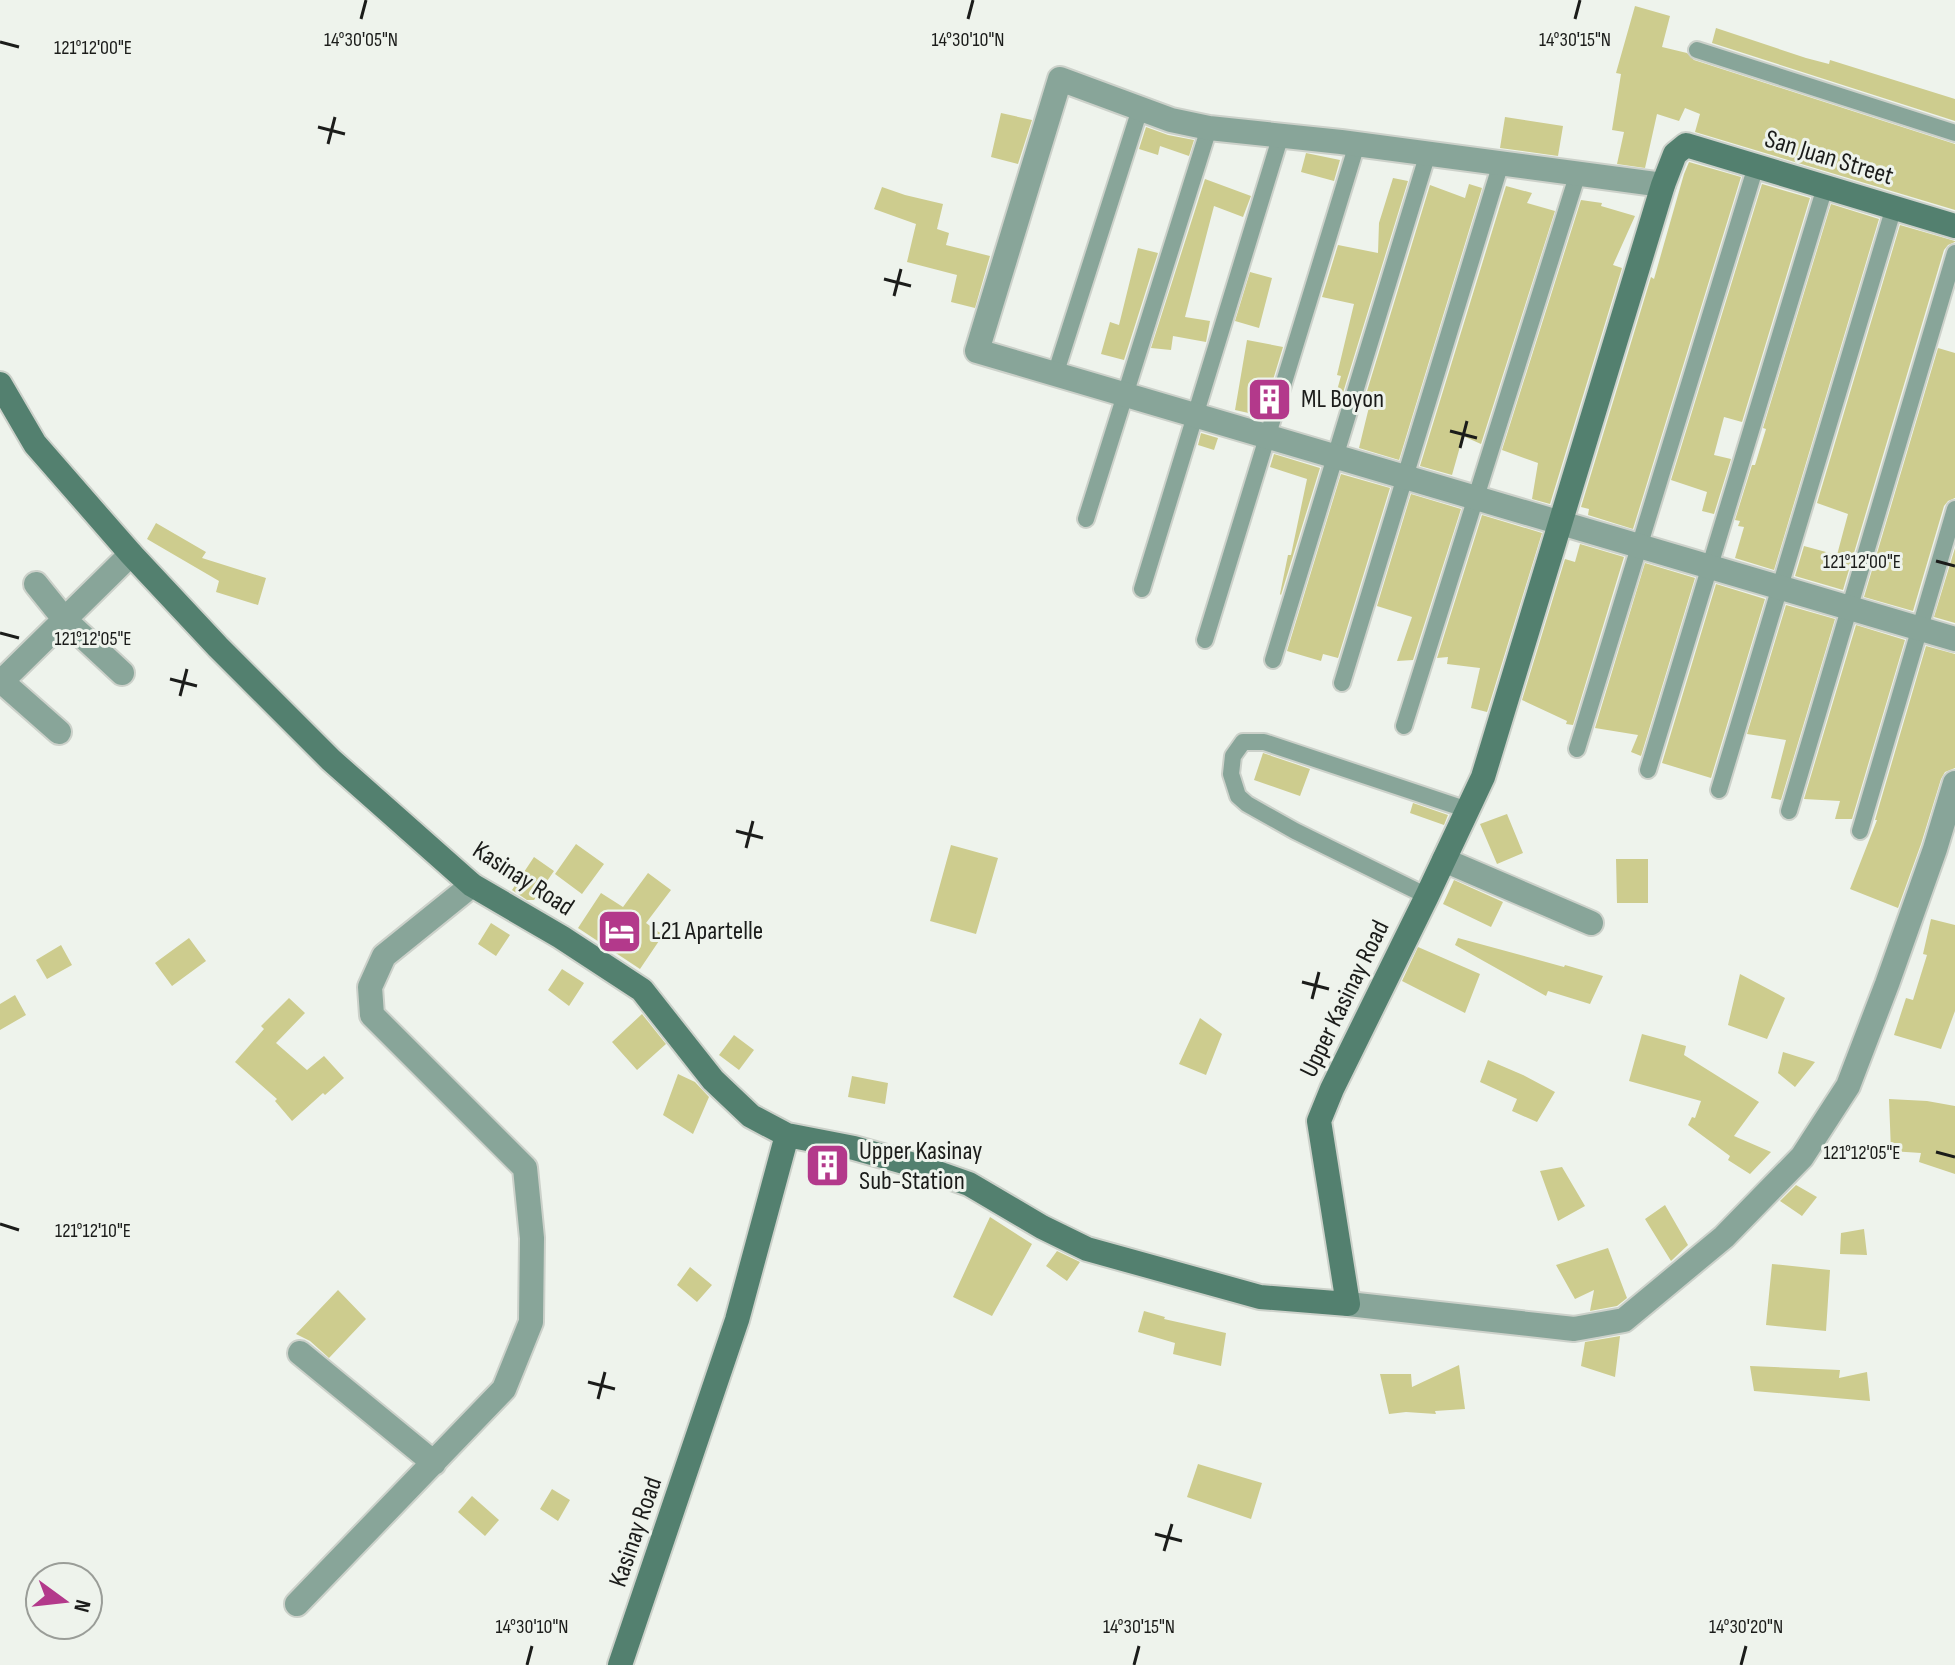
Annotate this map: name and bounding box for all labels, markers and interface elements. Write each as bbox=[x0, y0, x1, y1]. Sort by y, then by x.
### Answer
text: 14°30'05"N bbox=[324, 28, 398, 52]
text: 14°30'10"N bbox=[932, 28, 1004, 52]
text: 14°30'15"N bbox=[1539, 28, 1611, 52]
text: 121°12'00"E bbox=[54, 36, 132, 60]
street label: San Juan Street bbox=[1761, 124, 1897, 192]
building icon: ML Boyon bbox=[1246, 375, 1294, 423]
place label: ML Boyon bbox=[1301, 384, 1384, 415]
text: 121°12'00"E bbox=[1823, 550, 1901, 574]
text: 121°12'05"E bbox=[54, 627, 132, 651]
street label: Kasinay Road bbox=[467, 835, 579, 923]
hotel icon: L21 Apartelle bbox=[596, 907, 644, 955]
street label: Upper Kasinay Road bbox=[1294, 915, 1396, 1083]
place label: L21 Apartelle bbox=[651, 916, 763, 947]
place label: Upper Kasinay Sub-Station bbox=[859, 1136, 982, 1197]
text: 121°12'05"E bbox=[1823, 1141, 1901, 1165]
building icon: Upper Kasinay Sub-Station bbox=[804, 1142, 852, 1190]
text: 121°12'10"E bbox=[55, 1219, 131, 1243]
street label: Kasinay Road bbox=[603, 1473, 669, 1591]
north arrow bbox=[24, 1561, 104, 1641]
text: N bbox=[67, 1597, 96, 1615]
text: 14°30'10"N bbox=[496, 1615, 568, 1639]
text: 14°30'15"N bbox=[1103, 1615, 1175, 1639]
text: 14°30'20"N bbox=[1709, 1615, 1783, 1639]

